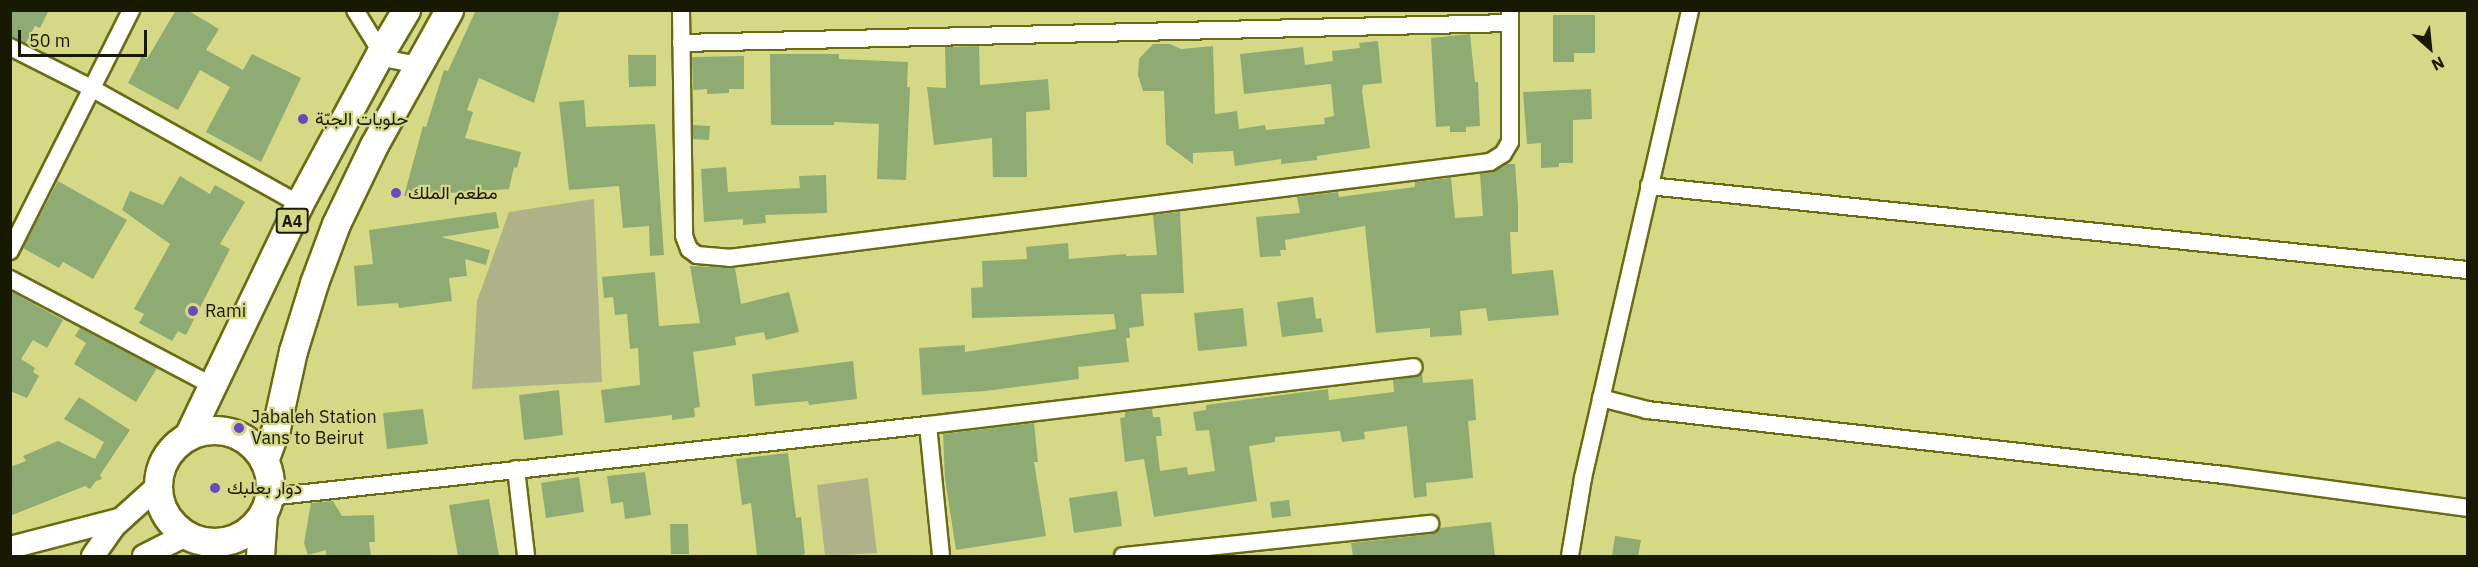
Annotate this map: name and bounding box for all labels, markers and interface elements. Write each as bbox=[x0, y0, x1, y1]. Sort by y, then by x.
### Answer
scale bar bbox=[21, 18, 150, 56]
north arrow bbox=[2400, 18, 2460, 78]
text: 50 m bbox=[29, 29, 71, 52]
text: N bbox=[2428, 52, 2448, 76]
place label: حلويات الجبّة bbox=[315, 108, 408, 130]
marker: حلويات الجبّة bbox=[296, 112, 310, 126]
place label: مطعم الملك bbox=[408, 182, 497, 204]
marker: مطعم الملك bbox=[389, 186, 403, 200]
road number: A4 bbox=[276, 208, 308, 234]
place label: Rami bbox=[205, 300, 246, 322]
marker: Rami bbox=[186, 304, 200, 318]
place label: Jabaleh Station Vans to Beirut bbox=[251, 407, 377, 450]
marker: Jabaleh Station Vans to Beirut bbox=[232, 421, 246, 435]
place label: دوار بعلبك bbox=[227, 477, 302, 499]
marker: دوار بعلبك bbox=[208, 481, 222, 495]

